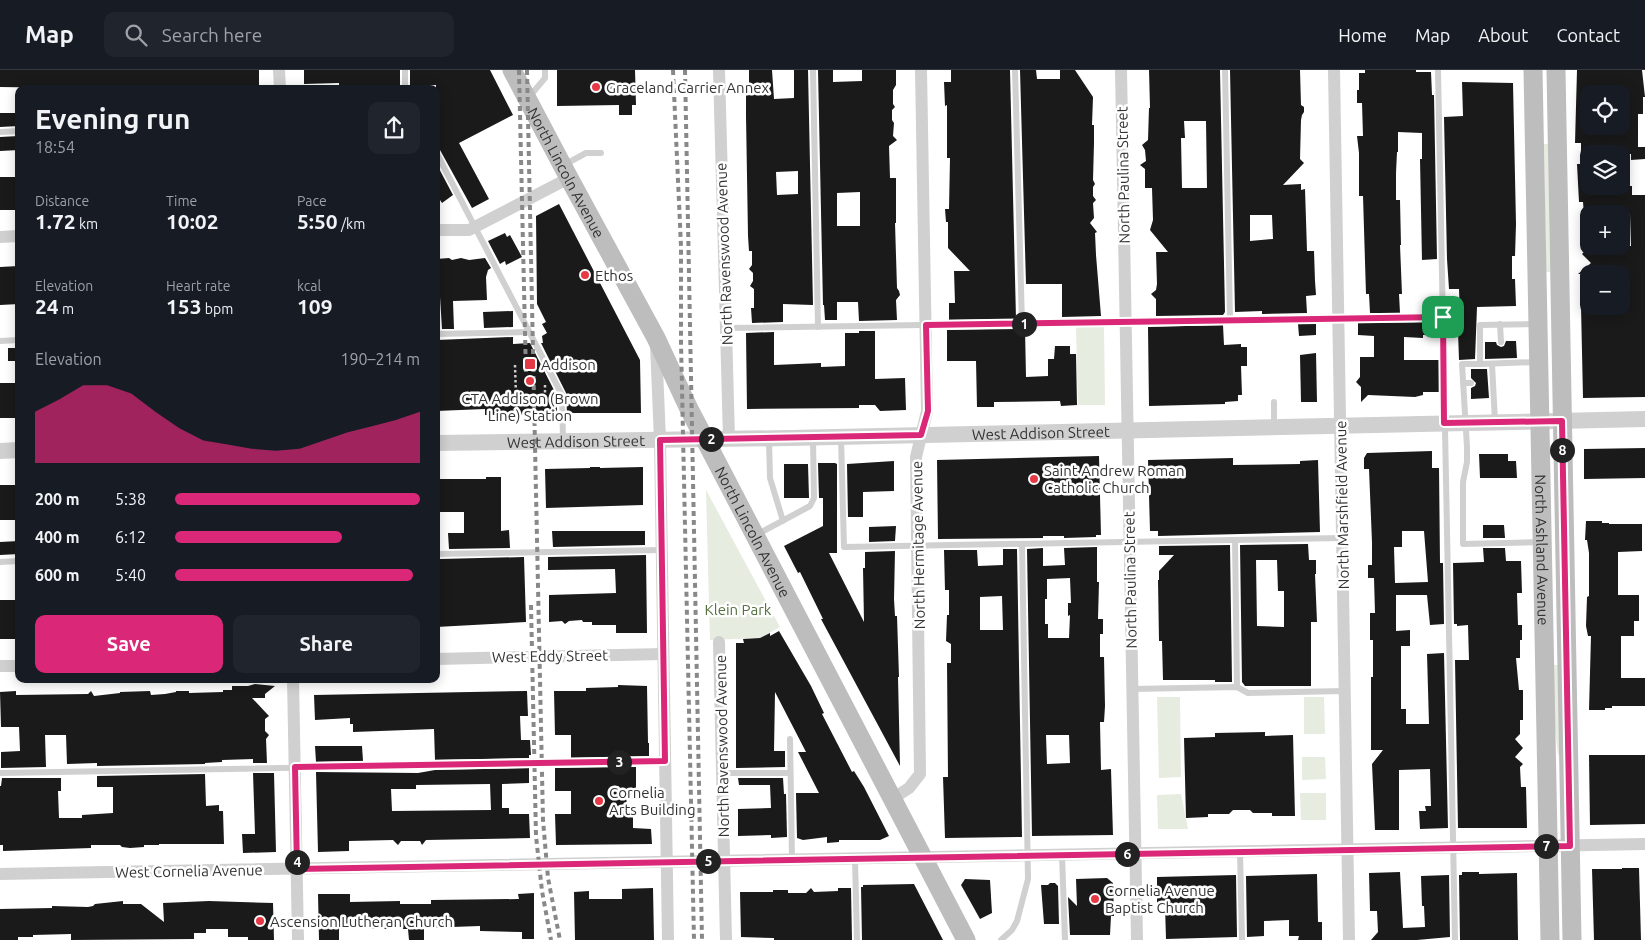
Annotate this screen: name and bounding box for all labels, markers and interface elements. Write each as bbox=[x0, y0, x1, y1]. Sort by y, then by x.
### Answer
search box bbox=[104, 12, 454, 57]
text: Map bbox=[25, 21, 74, 48]
icon: search bbox=[122, 21, 150, 49]
text: Search here bbox=[162, 24, 262, 46]
text: Home bbox=[1338, 25, 1387, 45]
text: Map bbox=[1415, 25, 1450, 45]
text: About bbox=[1478, 25, 1528, 45]
text: Contact bbox=[1556, 25, 1620, 45]
place label: Graceland Carrier Annex bbox=[606, 79, 769, 96]
marker: Graceland Carrier Annex bbox=[590, 81, 602, 93]
map controls bbox=[1580, 85, 1630, 315]
button: locate bbox=[1580, 85, 1630, 135]
button: share bbox=[368, 102, 420, 154]
text: Evening run bbox=[35, 103, 190, 134]
street label: North Lincoln Avenue bbox=[525, 104, 608, 240]
street label: North Paulina Street bbox=[1113, 106, 1133, 244]
text: 18:54 bbox=[35, 138, 75, 156]
button: layers bbox=[1580, 145, 1630, 195]
street label: North Ravenswood Avenue bbox=[712, 162, 736, 346]
text: Distance bbox=[35, 193, 89, 209]
text: Time bbox=[166, 193, 197, 209]
text: Pace bbox=[297, 193, 327, 209]
button: + bbox=[1580, 205, 1630, 255]
text: 1.72 bbox=[35, 209, 76, 233]
text: 10:02 bbox=[166, 209, 219, 233]
text: 5:50 bbox=[297, 209, 338, 233]
text: km bbox=[76, 216, 98, 232]
text: /km bbox=[338, 216, 365, 232]
button: − bbox=[1580, 265, 1630, 315]
place label: Ethos bbox=[595, 267, 633, 284]
marker: Ethos bbox=[579, 269, 591, 281]
text: Elevation bbox=[35, 278, 93, 294]
text: Heart rate bbox=[166, 278, 230, 294]
text: kcal bbox=[297, 278, 321, 294]
text: 24 bbox=[35, 294, 59, 318]
text: 153 bbox=[166, 294, 202, 318]
text: 109 bbox=[297, 294, 333, 318]
pin bbox=[1422, 296, 1464, 338]
text: m bbox=[59, 301, 74, 317]
text: bpm bbox=[202, 301, 233, 317]
icon: arrive bbox=[1429, 303, 1457, 331]
pin: 1 bbox=[1012, 312, 1036, 336]
text: 1 bbox=[1021, 316, 1028, 332]
text: Elevation bbox=[35, 350, 102, 368]
text: 190–214 m bbox=[340, 350, 420, 368]
place label: Addison bbox=[541, 356, 596, 373]
marker: Addison bbox=[523, 357, 537, 371]
marker: CTA Addison (Brown Line) Station bbox=[524, 375, 536, 387]
place label: CTA Addison (Brown Line) Station bbox=[461, 390, 599, 424]
street label: North Marshfield Avenue bbox=[1332, 420, 1352, 590]
street label: West Addison Street bbox=[972, 422, 1110, 442]
pin: 2 bbox=[698, 426, 724, 452]
text: 2 bbox=[708, 431, 715, 447]
street label: West Addison Street bbox=[507, 432, 645, 450]
pin: 8 bbox=[1550, 438, 1574, 462]
text: 8 bbox=[1559, 442, 1566, 458]
street label: North Hermitage Avenue bbox=[908, 461, 928, 629]
place label: Saint Andrew Roman Catholic Church bbox=[1044, 462, 1185, 496]
street label: North Lincoln Avenue bbox=[712, 463, 794, 600]
marker: Saint Andrew Roman Catholic Church bbox=[1028, 473, 1040, 485]
street label: North Ashland Avenue bbox=[1532, 474, 1552, 626]
text: 200 m bbox=[35, 490, 80, 508]
text: 5:38 bbox=[115, 490, 146, 508]
street label: North Paulina Street bbox=[1120, 511, 1140, 649]
text: 400 m bbox=[35, 528, 80, 546]
text: 6:12 bbox=[115, 528, 146, 546]
text: 600 m bbox=[35, 566, 80, 584]
text: 5:40 bbox=[115, 566, 146, 584]
park label: Klein Park bbox=[705, 601, 772, 618]
button: Save bbox=[35, 615, 223, 673]
button: Share bbox=[233, 615, 420, 673]
street label: West Eddy Street bbox=[492, 646, 608, 666]
street label: North Ravenswood Avenue bbox=[712, 655, 732, 837]
pin: 3 bbox=[606, 750, 632, 774]
text: 3 bbox=[616, 754, 623, 770]
place label: Cornelia Arts Building bbox=[609, 784, 696, 818]
marker: Cornelia Arts Building bbox=[593, 795, 605, 807]
pin: 7 bbox=[1534, 834, 1558, 858]
text: 7 bbox=[1543, 838, 1550, 854]
pin: 6 bbox=[1114, 842, 1140, 866]
text: 6 bbox=[1124, 846, 1131, 862]
pin: 5 bbox=[696, 848, 720, 874]
pin: 4 bbox=[284, 850, 310, 874]
text: 5 bbox=[705, 853, 712, 869]
text: 4 bbox=[294, 854, 301, 870]
street label: West Cornelia Avenue bbox=[115, 861, 263, 881]
place label: Cornelia Avenue Baptist Church bbox=[1105, 882, 1215, 916]
marker: Cornelia Avenue Baptist Church bbox=[1089, 893, 1101, 905]
place label: Ascension Lutheran Church bbox=[270, 913, 453, 930]
marker: Ascension Lutheran Church bbox=[254, 915, 266, 927]

